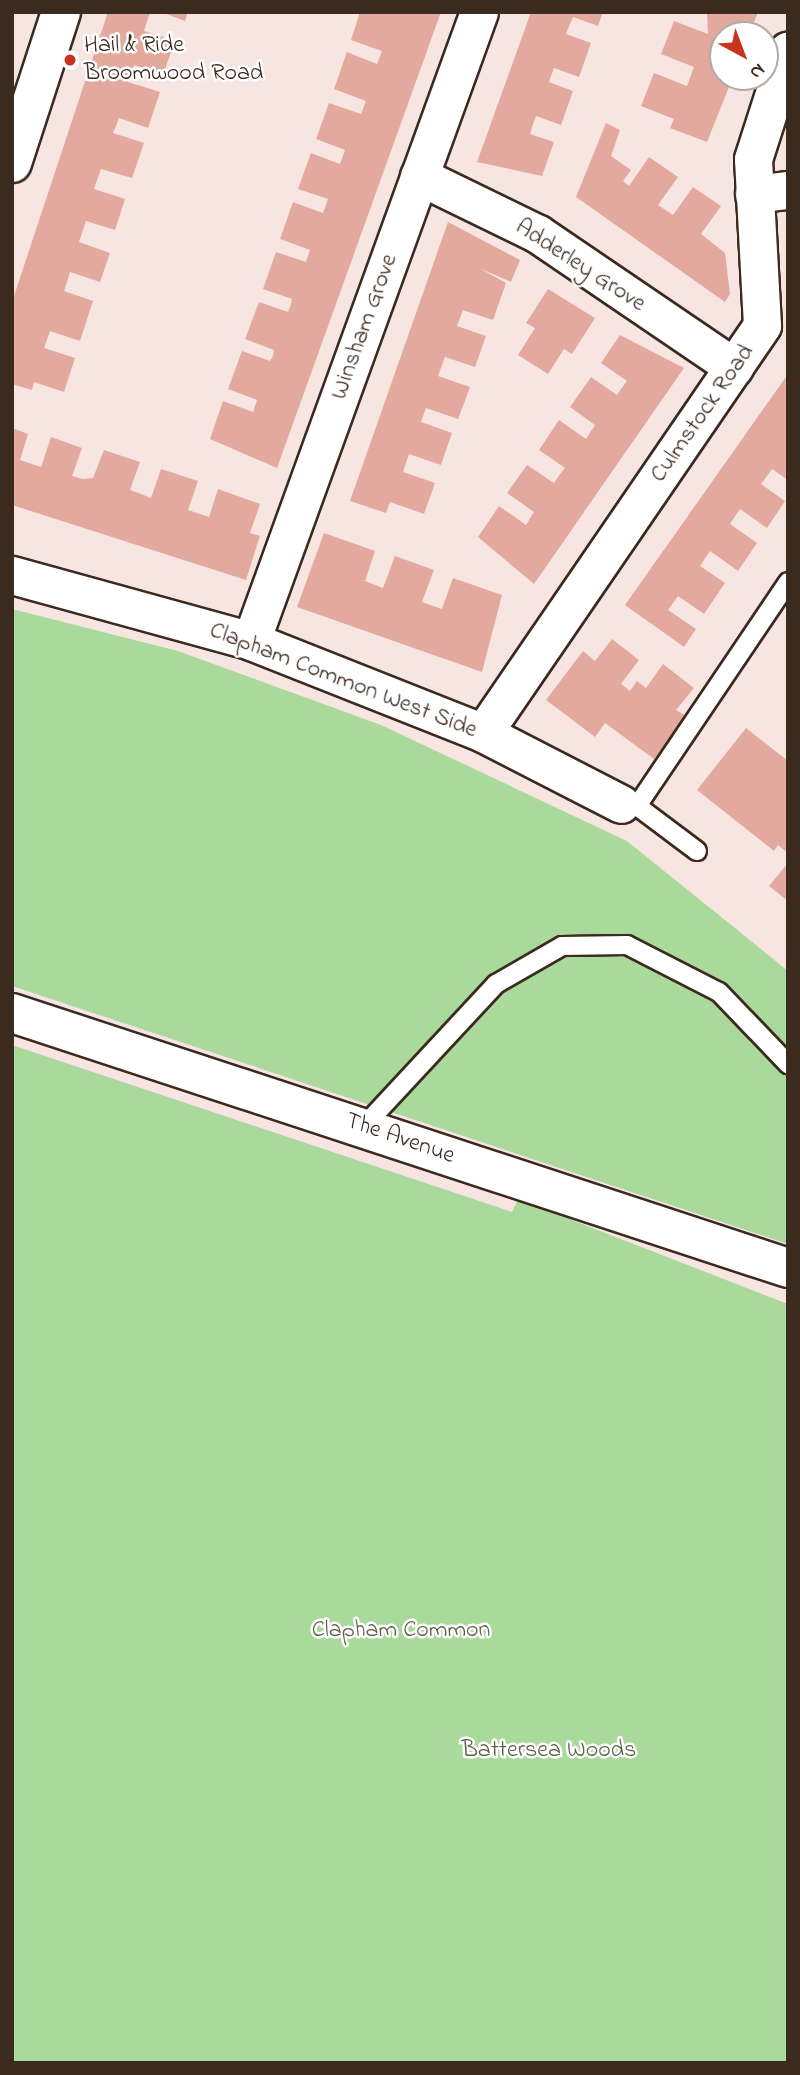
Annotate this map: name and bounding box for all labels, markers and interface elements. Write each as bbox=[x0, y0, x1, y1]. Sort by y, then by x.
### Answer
north arrow bbox=[709, 21, 779, 91]
place label: Hail & Ride Broomwood Road bbox=[84, 32, 263, 88]
marker: Hail & Ride Broomwood Road bbox=[62, 52, 78, 68]
text: N bbox=[743, 56, 770, 85]
street label: Adderley Grove bbox=[509, 213, 651, 319]
street label: Winsham Grove bbox=[325, 250, 405, 404]
street label: Culmstock Road bbox=[645, 340, 761, 488]
street label: Clapham Common West Side bbox=[205, 617, 481, 745]
street label: The Avenue bbox=[342, 1107, 458, 1171]
park label: Clapham Common bbox=[312, 1617, 490, 1645]
park label: Battersea Woods bbox=[462, 1737, 636, 1765]

